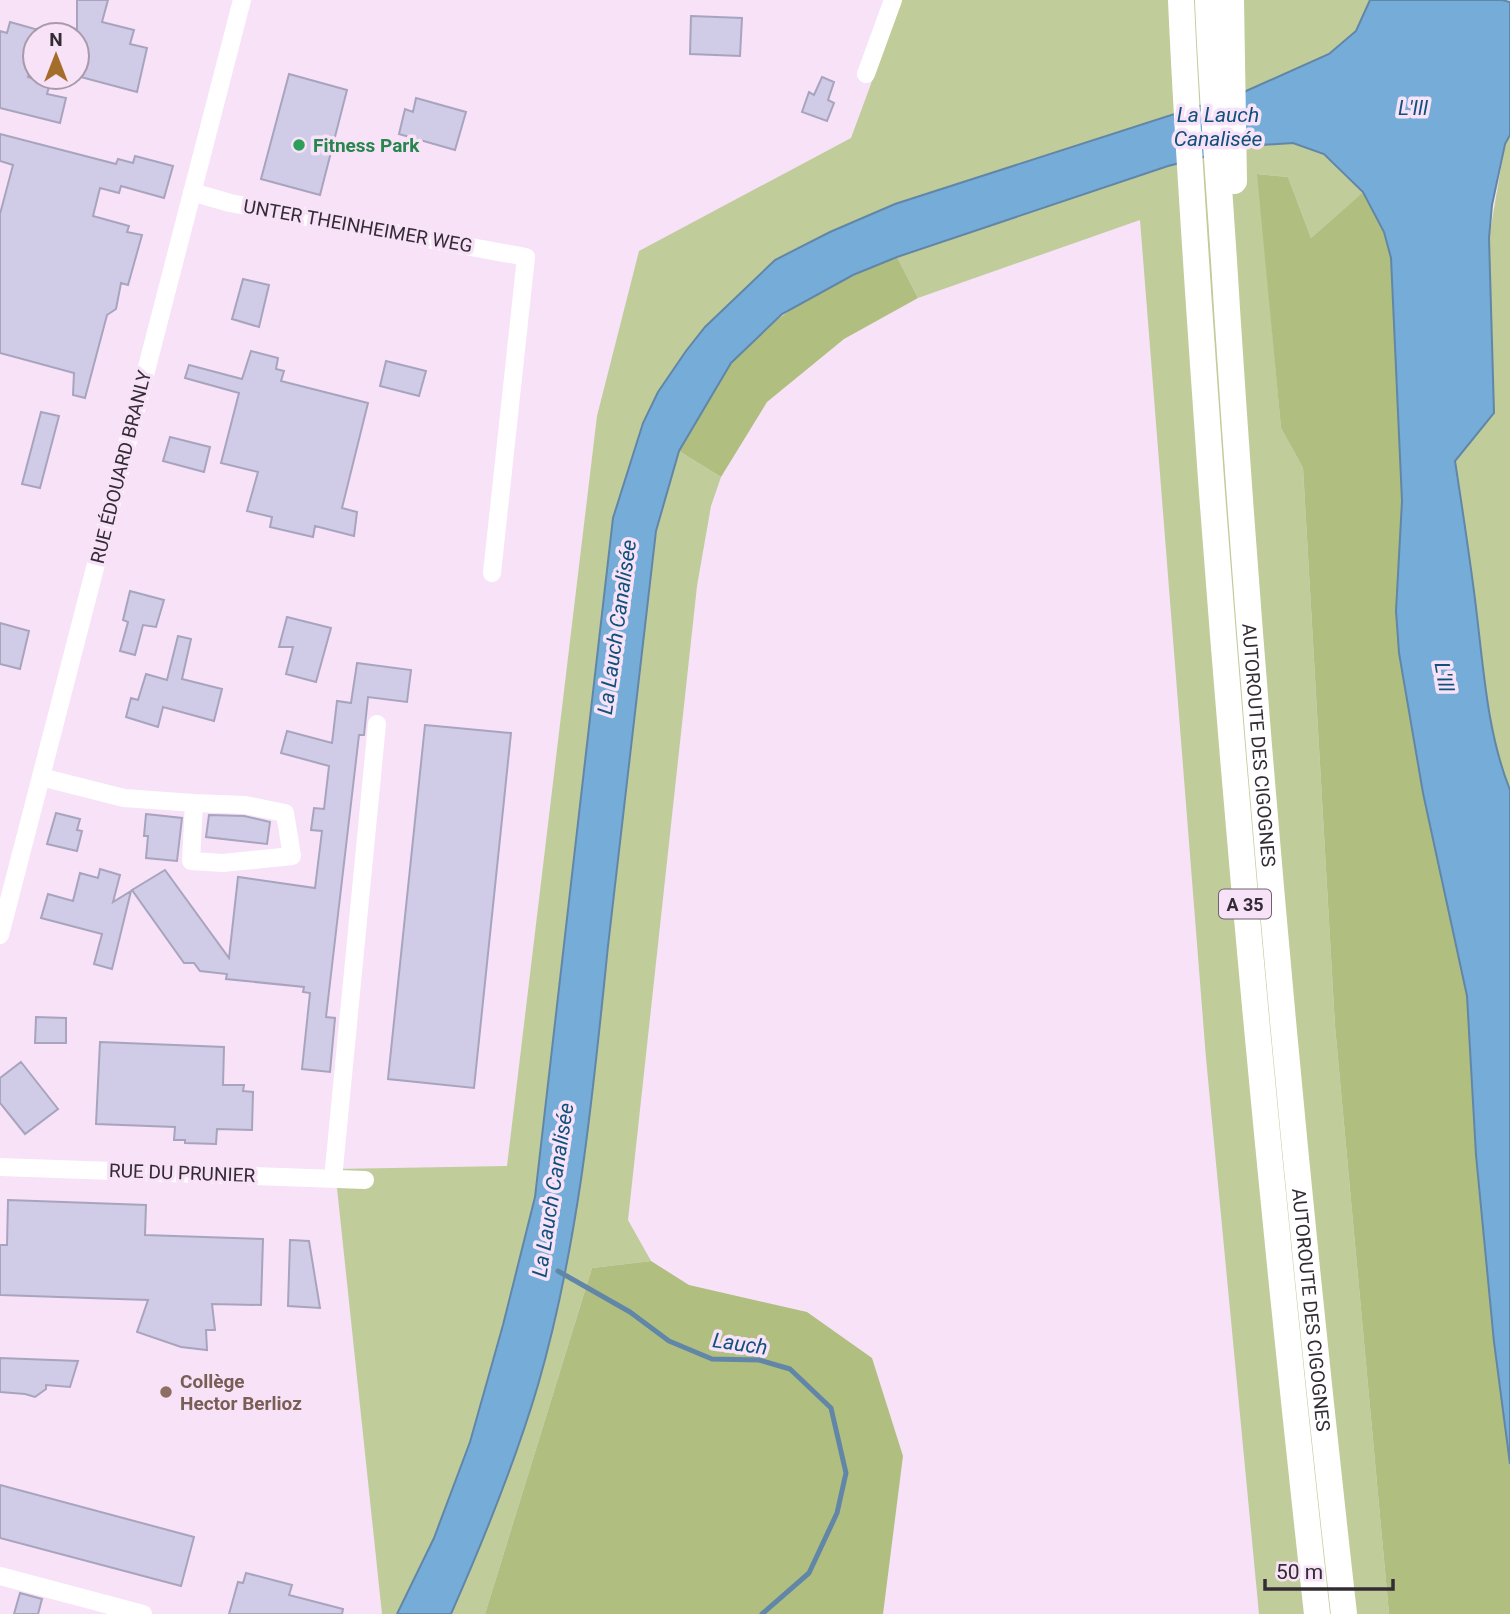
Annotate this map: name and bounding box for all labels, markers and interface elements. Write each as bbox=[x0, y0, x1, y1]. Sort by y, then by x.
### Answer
north arrow bbox=[21, 21, 91, 91]
text: N bbox=[49, 28, 63, 51]
water label: L'Ill bbox=[1398, 96, 1429, 120]
water label: La Lauch Canalisée bbox=[1174, 103, 1263, 151]
place label: Fitness Park bbox=[313, 134, 420, 157]
marker: Fitness Park bbox=[291, 137, 307, 153]
street label: UNTER THEINHEIMER WEG bbox=[242, 195, 474, 257]
street label: RUE ÉDOUARD BRANLY bbox=[86, 367, 156, 566]
water label: La Lauch Canalisée bbox=[593, 538, 641, 716]
street label: AUTOROUTE DES CIGOGNES bbox=[1238, 623, 1281, 868]
water label: L'Ill bbox=[1430, 660, 1459, 695]
road number: A 35 bbox=[1219, 890, 1271, 918]
water label: La Lauch Canalisée bbox=[527, 1101, 579, 1279]
street label: RUE DU PRUNIER bbox=[108, 1159, 256, 1187]
street label: AUTOROUTE DES CIGOGNES bbox=[1288, 1187, 1335, 1432]
water label: Lauch bbox=[711, 1328, 769, 1360]
place label: Collège Hector Berlioz bbox=[180, 1370, 302, 1415]
marker: Collège Hector Berlioz bbox=[158, 1384, 174, 1400]
scale bar bbox=[1265, 1548, 1393, 1592]
text: 50 m bbox=[1276, 1560, 1323, 1584]

